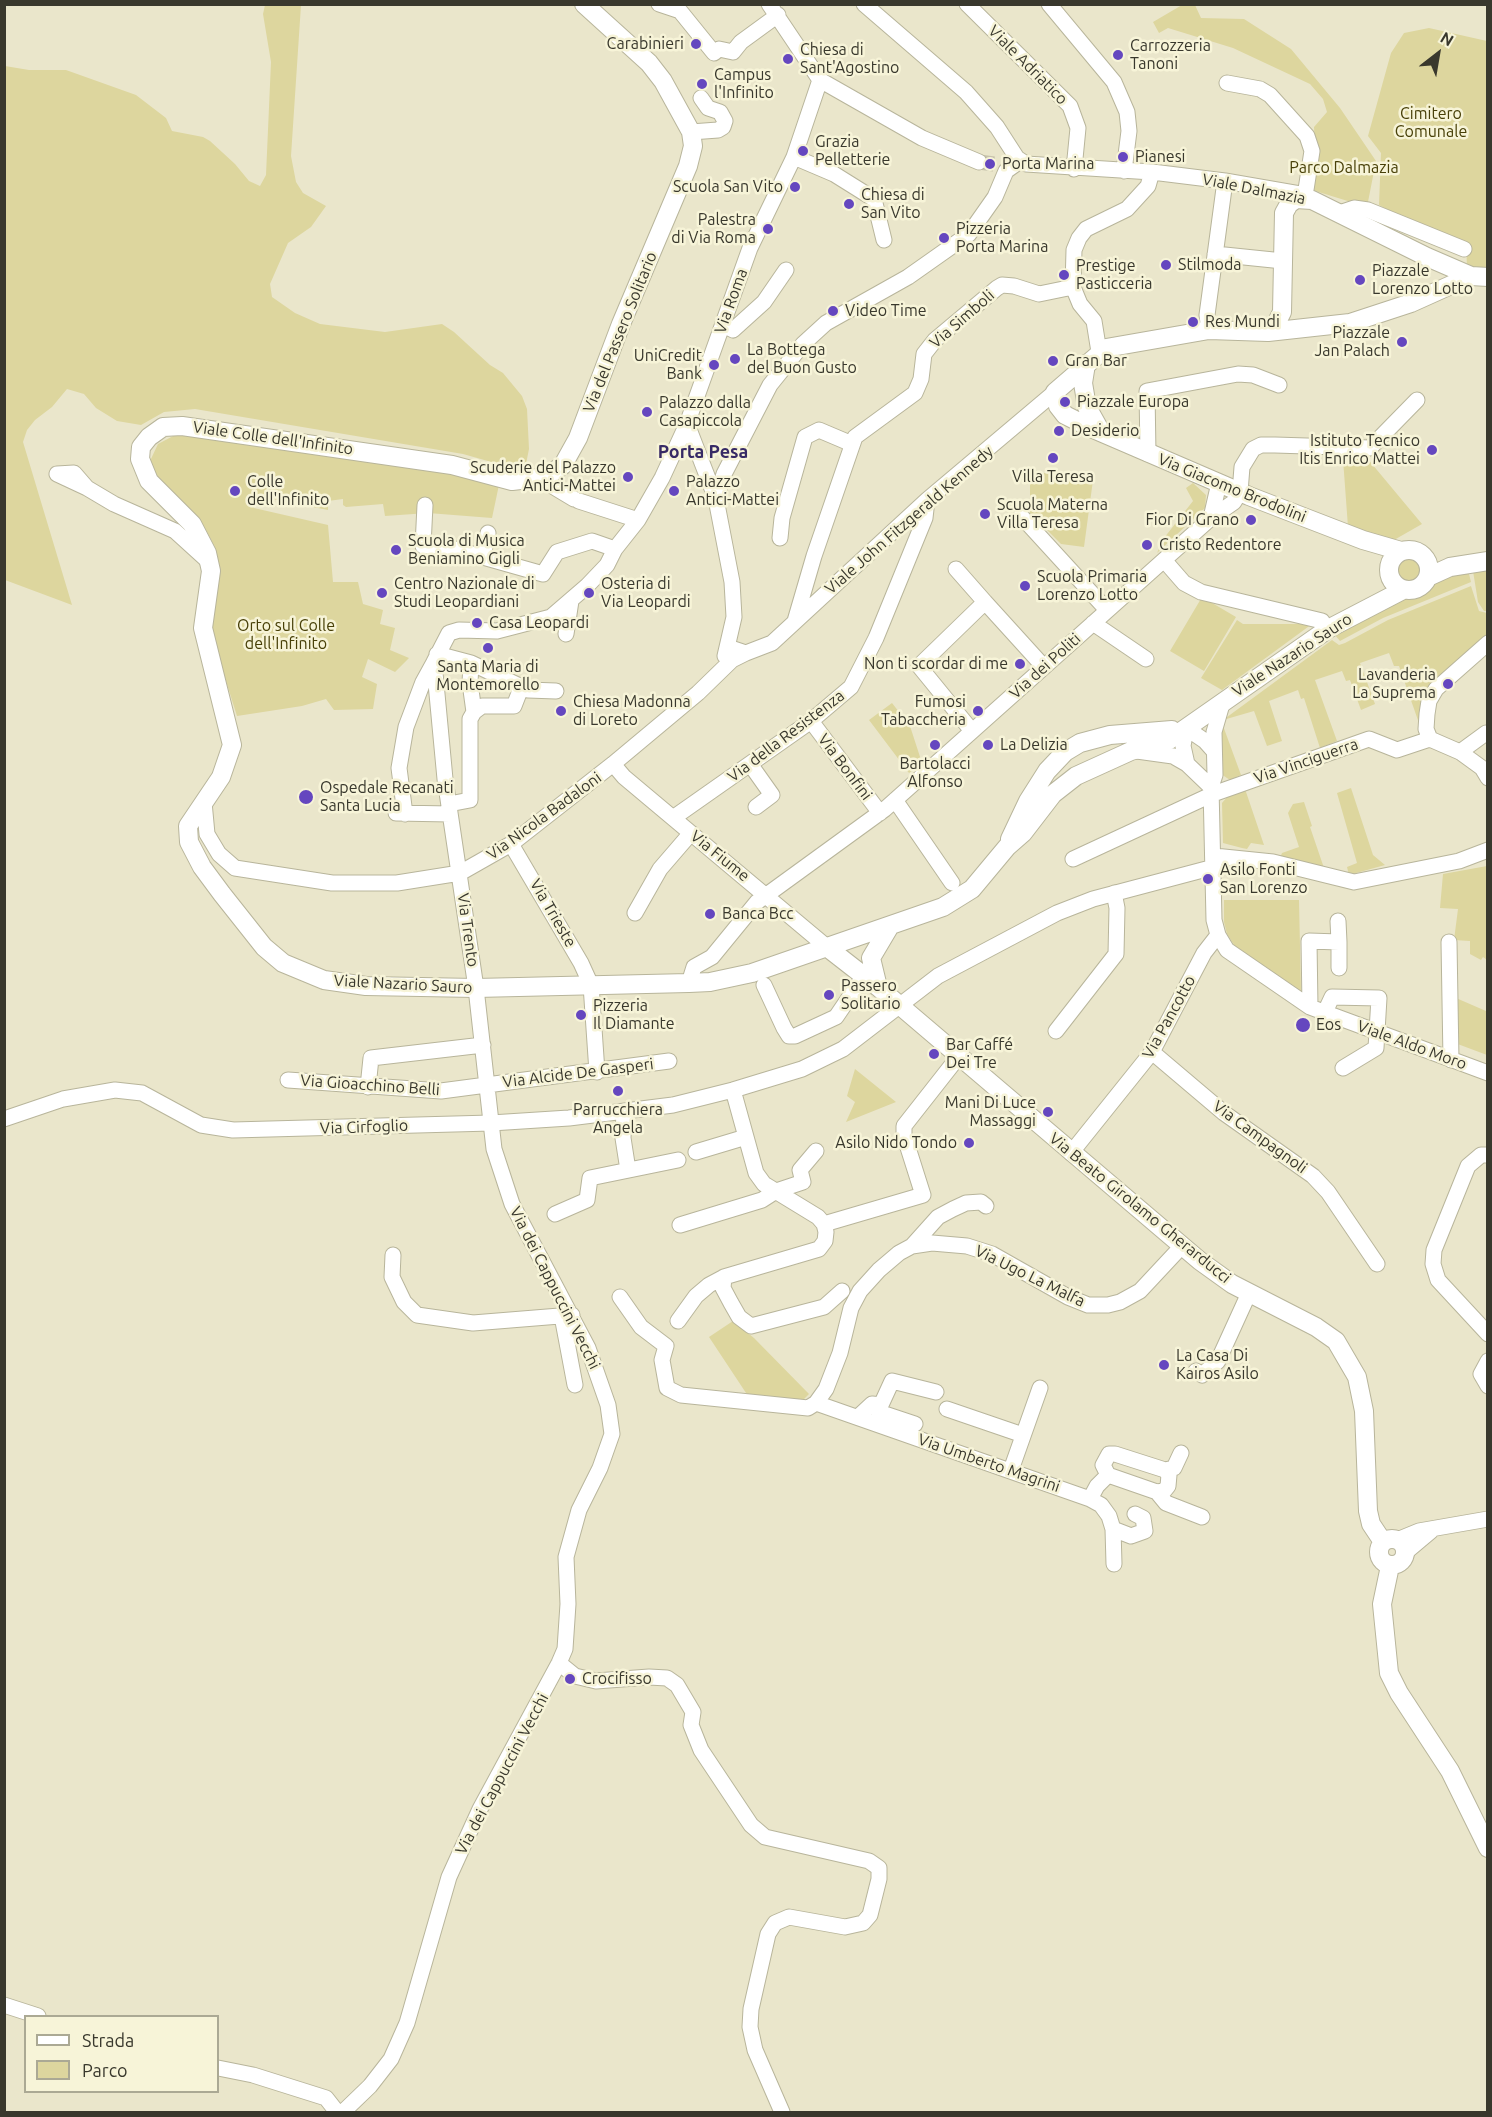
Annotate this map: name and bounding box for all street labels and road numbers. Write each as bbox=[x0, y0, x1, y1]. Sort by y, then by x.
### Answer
street label: Viale Adriatico bbox=[984, 21, 1072, 109]
street label: Viale Dalmazia bbox=[1201, 170, 1307, 208]
street label: Via del Passero Solitario bbox=[579, 249, 661, 415]
street label: Via Roma bbox=[710, 266, 752, 336]
street label: Via Simboli bbox=[926, 286, 998, 352]
street label: Viale Colle dell'Infinito bbox=[192, 417, 354, 459]
street label: Viale John Fitzgerald Kennedy bbox=[821, 442, 997, 598]
street label: Via Giacomo Brodolini bbox=[1155, 449, 1309, 527]
street label: Viale Nazario Sauro bbox=[1229, 609, 1355, 701]
street label: Via dei Politi bbox=[1005, 629, 1085, 703]
street label: Via della Resistenza bbox=[724, 686, 848, 786]
street label: Via Bonfini bbox=[814, 730, 876, 804]
street label: Via Vinciguerra bbox=[1251, 734, 1361, 788]
street label: Via Nicola Badaloni bbox=[483, 768, 605, 864]
street label: Via Fiume bbox=[687, 826, 753, 886]
street label: Via Trieste bbox=[526, 875, 580, 951]
street label: Via Trento bbox=[453, 892, 483, 968]
street label: Viale Nazario Sauro bbox=[333, 971, 473, 997]
street label: Via Pancotto bbox=[1138, 972, 1200, 1062]
street label: Viale Aldo Moro bbox=[1355, 1016, 1469, 1074]
street label: Via Alcide De Gasperi bbox=[501, 1054, 655, 1092]
street label: Via Gioacchino Belli bbox=[300, 1071, 440, 1099]
street label: Via Campagnoli bbox=[1209, 1096, 1311, 1178]
street label: Via Cirfoglio bbox=[320, 1116, 408, 1138]
street label: Via Beato Girolamo Gherarducci bbox=[1045, 1129, 1235, 1287]
street label: Via dei Cappuccini Vecchi bbox=[506, 1204, 604, 1372]
street label: Via Ugo La Malfa bbox=[972, 1241, 1088, 1311]
street label: Via Umberto Magrini bbox=[915, 1430, 1063, 1496]
street label: Via dei Cappuccini Vecchi bbox=[451, 1690, 553, 1858]

